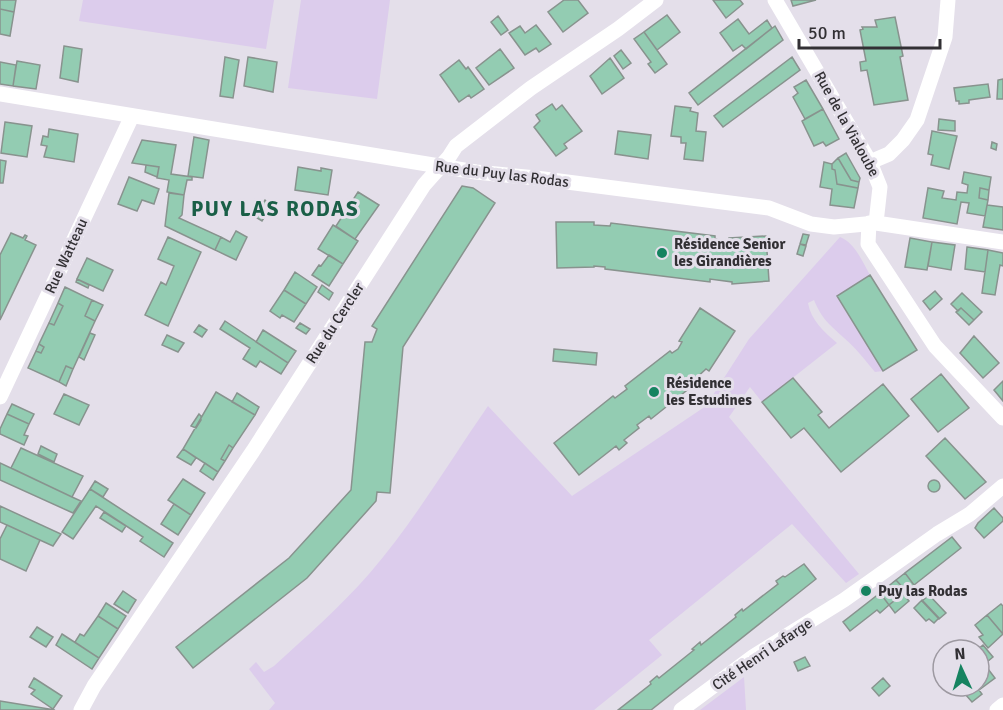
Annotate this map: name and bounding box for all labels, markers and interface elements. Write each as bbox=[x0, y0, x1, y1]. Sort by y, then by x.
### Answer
scale bar bbox=[799, 12, 940, 50]
text: 50 m bbox=[808, 22, 846, 44]
street label: Rue de la Vialoube bbox=[811, 68, 883, 180]
street label: Rue du Puy las Rodas bbox=[434, 157, 570, 191]
district label: PUY LAS RODAS bbox=[191, 196, 359, 222]
street label: Rue Watteau bbox=[41, 215, 91, 297]
place label: Résidence Senior les Girandières bbox=[674, 235, 785, 270]
marker: Résidence Senior les Girandières bbox=[655, 246, 669, 260]
street label: Rue du Cercler bbox=[302, 279, 368, 367]
place label: Résidence les Estudines bbox=[666, 374, 752, 409]
marker: Résidence les Estudines bbox=[647, 385, 661, 399]
place label: Puy las Rodas bbox=[878, 582, 968, 600]
marker: Puy las Rodas bbox=[859, 584, 873, 598]
street label: Cité Henri Lafarge bbox=[709, 614, 815, 694]
north arrow bbox=[931, 638, 991, 698]
text: N bbox=[954, 644, 966, 664]

